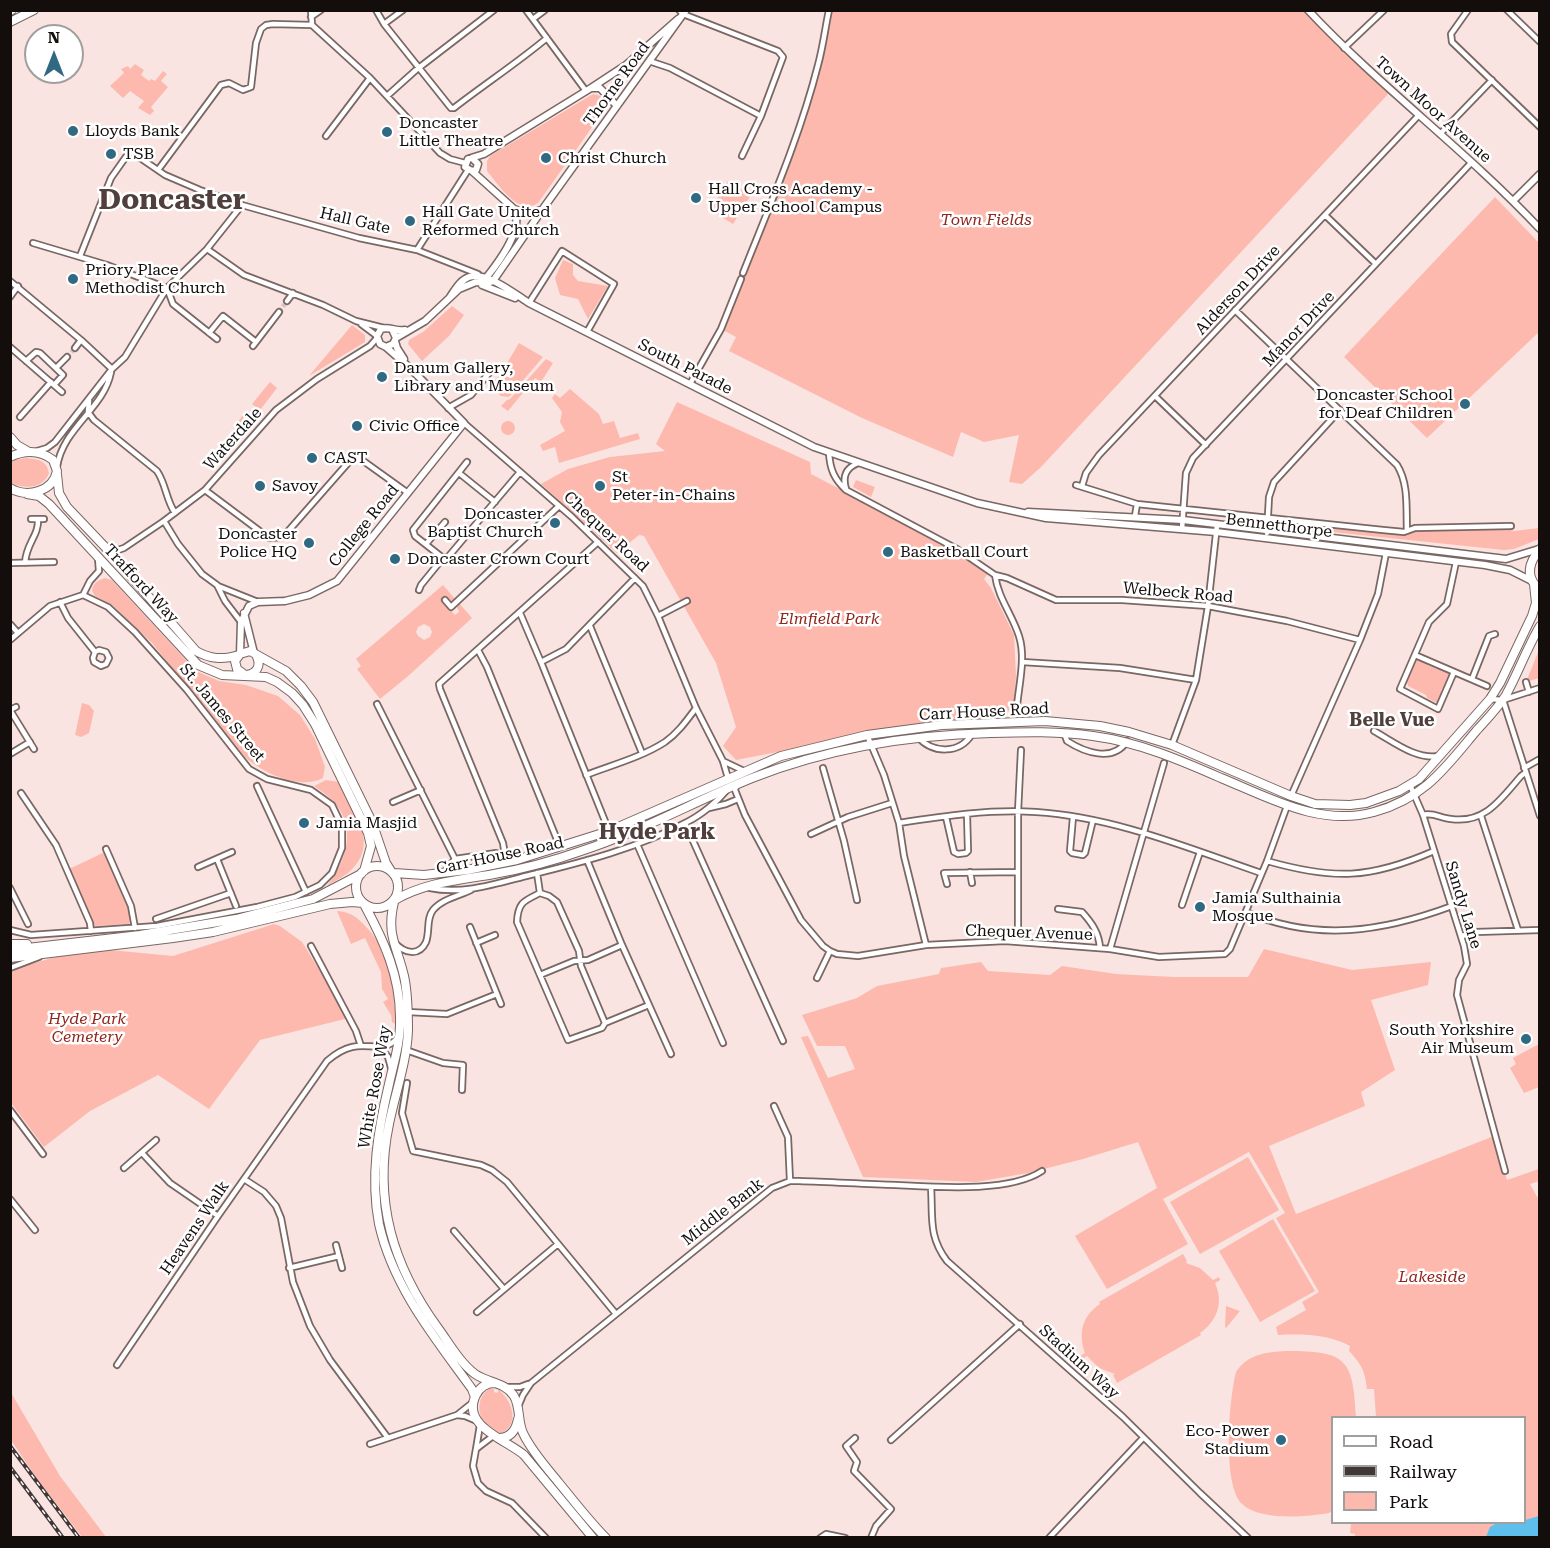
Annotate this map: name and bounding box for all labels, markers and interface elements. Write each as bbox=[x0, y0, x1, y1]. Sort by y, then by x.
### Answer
north arrow bbox=[24, 24, 84, 84]
text: N bbox=[48, 28, 60, 47]
street label: Thorne Road bbox=[580, 38, 654, 130]
street label: Town Moor Avenue bbox=[1371, 53, 1495, 167]
place label: Doncaster Little Theatre bbox=[399, 113, 503, 151]
place label: Lloyds Bank bbox=[85, 121, 180, 141]
marker: Lloyds Bank bbox=[66, 124, 80, 138]
marker: Doncaster Little Theatre bbox=[380, 125, 394, 139]
place label: TSB bbox=[123, 144, 154, 164]
marker: TSB bbox=[104, 147, 118, 161]
place label: Christ Church bbox=[558, 148, 667, 168]
marker: Christ Church bbox=[539, 151, 553, 165]
place label: Hall Cross Academy - Upper School Campus bbox=[708, 179, 882, 217]
district label: Doncaster bbox=[99, 184, 245, 218]
marker: Hall Cross Academy - Upper School Campus bbox=[689, 191, 703, 205]
place label: Hall Gate United Reformed Church bbox=[422, 202, 559, 240]
street label: Hall Gate bbox=[318, 204, 392, 238]
park label: Town Fields bbox=[940, 210, 1032, 230]
marker: Hall Gate United Reformed Church bbox=[403, 214, 417, 228]
street label: Alderson Drive bbox=[1192, 241, 1284, 339]
place label: Priory Place Methodist Church bbox=[85, 260, 225, 298]
marker: Priory Place Methodist Church bbox=[66, 272, 80, 286]
street label: Manor Drive bbox=[1259, 287, 1339, 371]
street label: South Parade bbox=[635, 335, 735, 399]
place label: Danum Gallery, Library and Museum bbox=[394, 358, 554, 396]
marker: Danum Gallery, Library and Museum bbox=[375, 370, 389, 384]
place label: Doncaster School for Deaf Children bbox=[1316, 385, 1453, 423]
marker: Doncaster School for Deaf Children bbox=[1458, 397, 1472, 411]
street label: Waterdale bbox=[200, 404, 266, 474]
place label: Civic Office bbox=[369, 416, 460, 436]
marker: Civic Office bbox=[350, 419, 364, 433]
place label: CAST bbox=[324, 448, 367, 468]
marker: CAST bbox=[305, 451, 319, 465]
place label: St Peter-in-Chains bbox=[612, 467, 735, 505]
place label: Savoy bbox=[272, 476, 318, 496]
marker: Savoy bbox=[253, 479, 267, 493]
marker: St Peter-in-Chains bbox=[593, 479, 607, 493]
street label: College Road bbox=[325, 481, 403, 571]
street label: Chequer Road bbox=[559, 488, 653, 576]
place label: Doncaster Baptist Church bbox=[427, 504, 543, 542]
street label: Bennetthorpe bbox=[1225, 510, 1333, 542]
marker: Doncaster Baptist Church bbox=[548, 516, 562, 530]
place label: Doncaster Police HQ bbox=[218, 524, 297, 562]
marker: Doncaster Police HQ bbox=[302, 536, 316, 550]
street label: Trafford Way bbox=[100, 541, 182, 627]
place label: Basketball Court bbox=[900, 542, 1028, 562]
marker: Basketball Court bbox=[881, 545, 895, 559]
place label: Doncaster Crown Court bbox=[407, 549, 589, 569]
marker: Doncaster Crown Court bbox=[388, 552, 402, 566]
street label: Welbeck Road bbox=[1122, 579, 1234, 607]
park label: Elmfield Park bbox=[779, 609, 879, 629]
street label: St. James Street bbox=[175, 660, 269, 766]
street label: Carr House Road bbox=[919, 699, 1049, 725]
district label: Belle Vue bbox=[1349, 710, 1435, 732]
place label: Jamia Masjid bbox=[316, 813, 417, 833]
marker: Jamia Masjid bbox=[297, 816, 311, 830]
district label: Hyde Park bbox=[599, 820, 715, 846]
street label: Carr House Road bbox=[434, 833, 566, 879]
street label: Sandy Lane bbox=[1441, 859, 1485, 951]
place label: Jamia Sulthainia Mosque bbox=[1212, 888, 1341, 926]
marker: Jamia Sulthainia Mosque bbox=[1193, 900, 1207, 914]
street label: Chequer Avenue bbox=[965, 921, 1093, 945]
park label: Hyde Park Cemetery bbox=[48, 1009, 126, 1047]
place label: South Yorkshire Air Museum bbox=[1389, 1020, 1514, 1058]
street label: White Rose Way bbox=[355, 1024, 395, 1150]
marker: South Yorkshire Air Museum bbox=[1519, 1032, 1533, 1046]
street label: Middle Bank bbox=[678, 1174, 768, 1250]
street label: Heavens Walk bbox=[157, 1177, 233, 1279]
park label: Lakeside bbox=[1399, 1267, 1465, 1287]
street label: Stadium Way bbox=[1035, 1321, 1123, 1403]
legend bbox=[1331, 1416, 1526, 1524]
place label: Eco-Power Stadium bbox=[1185, 1421, 1269, 1459]
text: Road bbox=[1389, 1431, 1433, 1452]
marker: Eco-Power Stadium bbox=[1274, 1433, 1288, 1447]
text: Railway bbox=[1389, 1461, 1457, 1482]
text: Park bbox=[1389, 1491, 1429, 1512]

